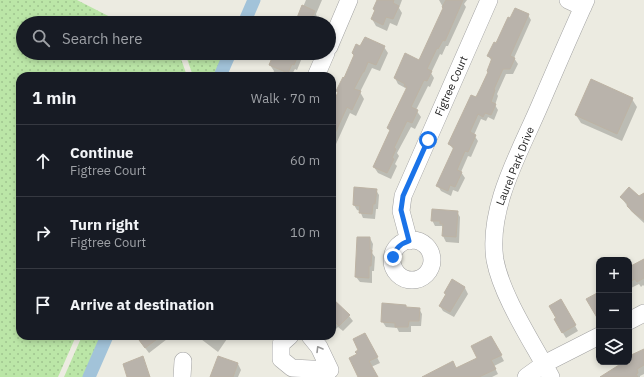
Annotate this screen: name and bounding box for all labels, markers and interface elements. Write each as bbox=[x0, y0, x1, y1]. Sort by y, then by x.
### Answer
search box bbox=[16, 16, 336, 60]
icon: search bbox=[30, 27, 52, 49]
text: Search here bbox=[62, 29, 142, 48]
street label: Figtree Court bbox=[432, 54, 471, 118]
text: 1 min bbox=[32, 87, 76, 109]
text: Walk · 70 m bbox=[251, 90, 320, 107]
street label: Laurel Park Drive bbox=[493, 125, 537, 207]
route start bbox=[419, 131, 437, 149]
text: Continue bbox=[70, 143, 134, 162]
icon: ahead bbox=[32, 150, 54, 172]
text: 60 m bbox=[290, 152, 320, 169]
text: Figtree Court bbox=[70, 162, 146, 179]
text: Turn right bbox=[70, 215, 139, 234]
icon: right bbox=[32, 222, 54, 244]
text: 10 m bbox=[290, 224, 320, 241]
text: Figtree Court bbox=[70, 234, 146, 251]
route end bbox=[384, 248, 402, 266]
map controls bbox=[596, 257, 632, 365]
button: + bbox=[596, 257, 632, 293]
button: − bbox=[596, 293, 632, 329]
icon: arrive bbox=[32, 294, 54, 316]
text: Arrive at destination bbox=[70, 295, 214, 314]
button: layers bbox=[596, 329, 632, 365]
one-way arrow bbox=[316, 346, 323, 353]

